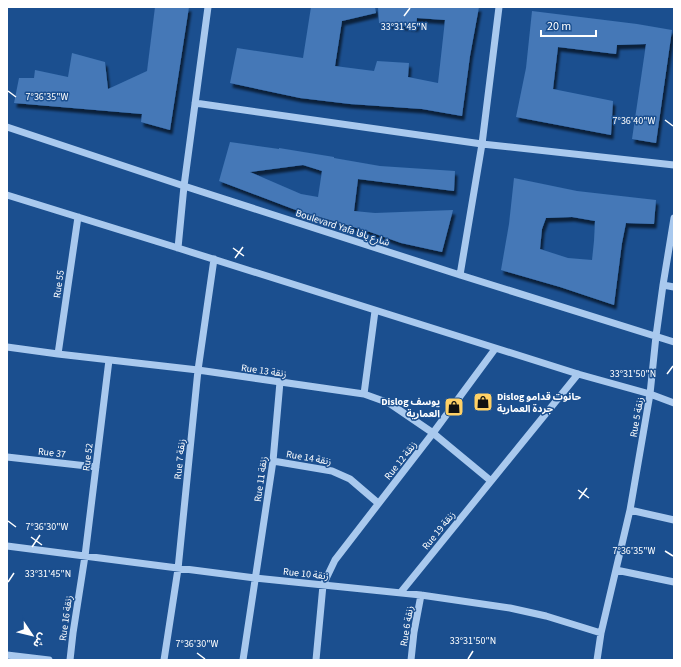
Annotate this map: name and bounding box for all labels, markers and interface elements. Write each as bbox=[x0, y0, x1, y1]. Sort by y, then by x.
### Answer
scale bar bbox=[541, 12, 596, 38]
text: 20 m bbox=[547, 18, 571, 35]
text: 33°31'45"N bbox=[381, 20, 427, 34]
text: 7°36'35"W bbox=[26, 90, 69, 104]
text: 7°36'40"W bbox=[613, 114, 656, 128]
street label: Boulevard Yafa شارع يافا bbox=[294, 206, 392, 250]
street label: Rue 55 bbox=[50, 269, 68, 299]
street label: Rue 13 زنقة bbox=[240, 361, 288, 381]
text: 33°31'50"N bbox=[610, 367, 656, 381]
place label: Dislog حانوت قدامو جردة العمارية bbox=[497, 390, 582, 416]
shop icon: Dislog حانوت قدامو جردة العمارية bbox=[472, 391, 494, 413]
place label: Dislog يوسف العمارية bbox=[381, 395, 440, 421]
street label: Rue 5 زنقة bbox=[627, 395, 647, 439]
shop icon: Dislog يوسف العمارية bbox=[443, 396, 465, 418]
street label: Rue 7 زنقة bbox=[171, 438, 189, 480]
street label: Rue 12 زنقة bbox=[381, 438, 421, 483]
street label: Rue 52 bbox=[79, 442, 97, 472]
street label: Rue 37 bbox=[37, 445, 67, 461]
street label: Rue 14 زنقة bbox=[285, 447, 333, 469]
street label: Rue 11 زنقة bbox=[251, 455, 271, 503]
street label: Rue 19 زنقة bbox=[419, 508, 459, 553]
text: 7°36'30"W bbox=[26, 520, 69, 534]
text: 7°36'35"W bbox=[613, 544, 656, 558]
street label: Rue 10 زنقة bbox=[282, 565, 330, 583]
text: 33°31'45"N bbox=[25, 567, 71, 581]
street label: Rue 16 زنقة bbox=[56, 594, 76, 642]
street label: Rue 6 زنقة bbox=[397, 605, 417, 647]
north arrow bbox=[12, 615, 52, 655]
text: ش bbox=[29, 630, 50, 651]
text: 33°31'50"N bbox=[450, 634, 496, 648]
text: 7°36'30"W bbox=[176, 637, 219, 651]

